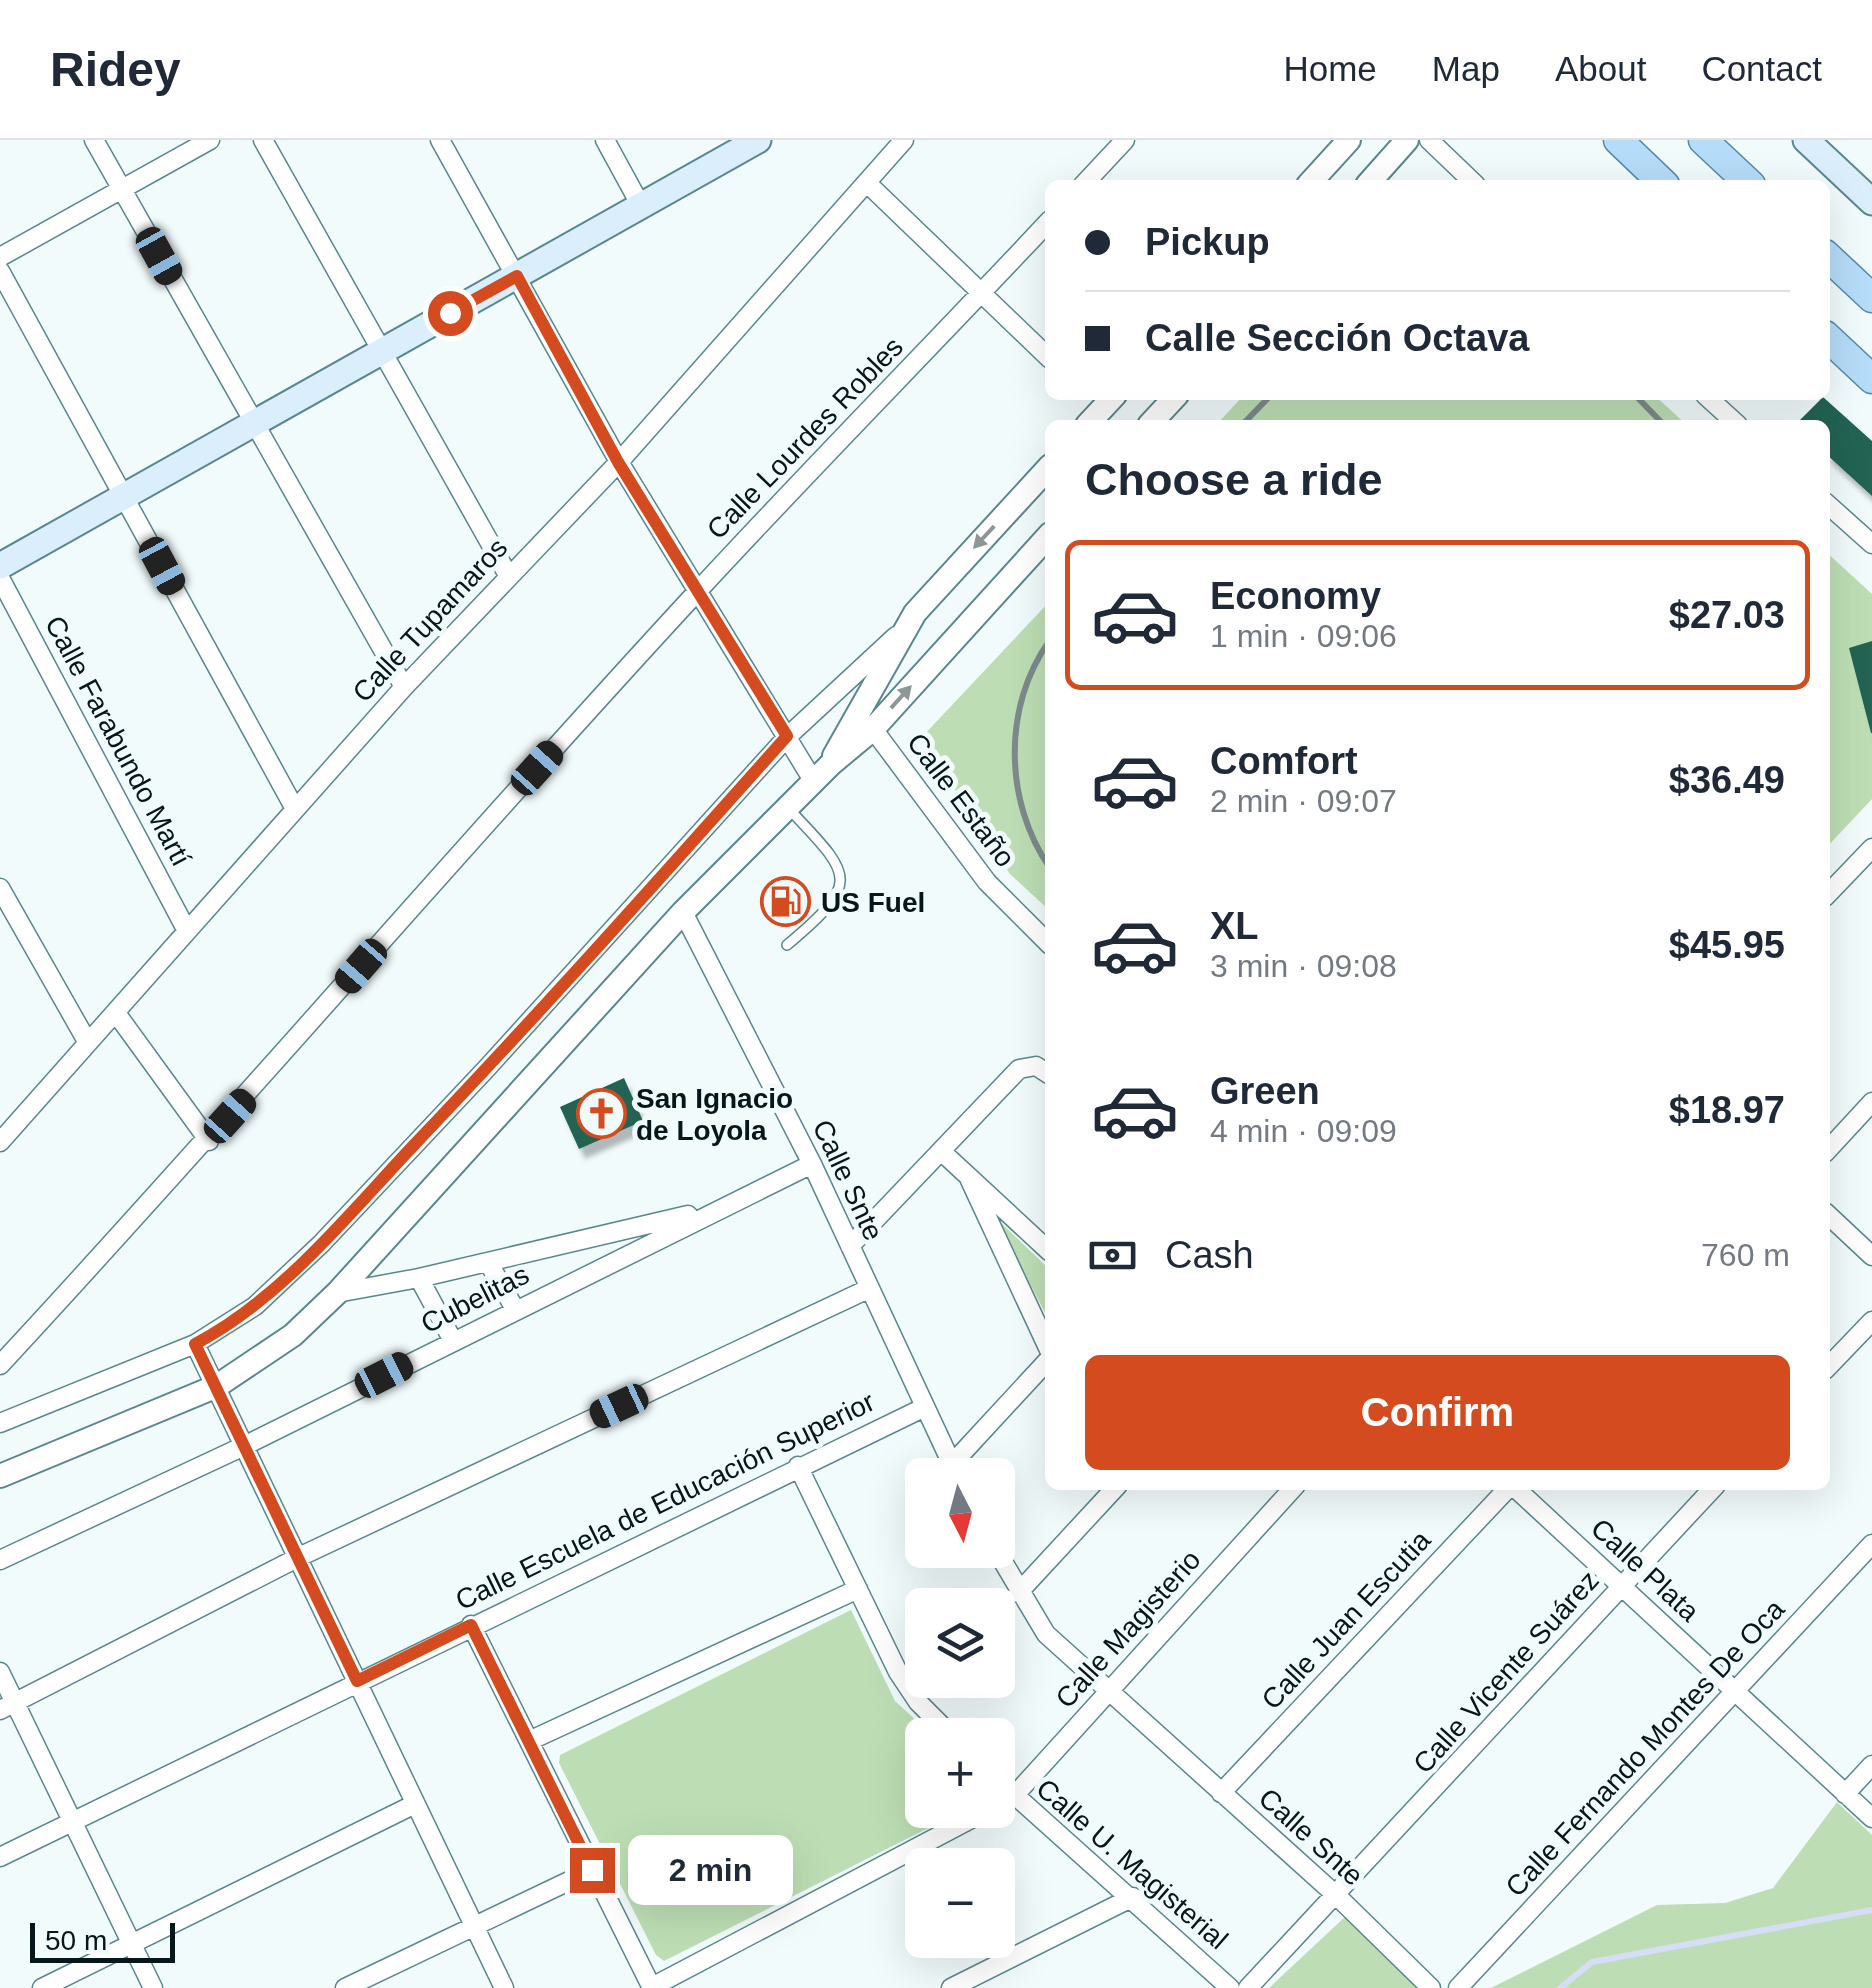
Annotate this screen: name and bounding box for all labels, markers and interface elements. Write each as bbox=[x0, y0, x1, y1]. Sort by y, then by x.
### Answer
text: Ridey bbox=[50, 43, 181, 96]
text: Home bbox=[1283, 49, 1377, 88]
text: Map bbox=[1432, 49, 1500, 88]
text: About bbox=[1555, 49, 1646, 88]
text: Contact bbox=[1701, 49, 1822, 88]
text: Pickup bbox=[1145, 221, 1270, 263]
car bbox=[131, 222, 187, 290]
route start bbox=[428, 291, 473, 336]
text: Calle Sección Octava bbox=[1145, 317, 1529, 359]
street label: Calle Lourdes Robles bbox=[701, 331, 909, 545]
text: Choose a ride bbox=[1085, 454, 1383, 505]
one-way arrow bbox=[973, 525, 996, 549]
car bbox=[135, 532, 189, 600]
street label: Calle Tupamaros bbox=[346, 532, 514, 708]
icon: car bbox=[1090, 570, 1180, 660]
text: Economy bbox=[1210, 575, 1381, 617]
text: $27.03 bbox=[1669, 594, 1785, 636]
street label: Calle Farabundo Martí bbox=[39, 611, 197, 871]
text: 1 min · 09:06 bbox=[1210, 618, 1397, 654]
one-way arrow bbox=[890, 685, 912, 710]
street label: Calle Estaño bbox=[901, 727, 1021, 873]
icon: car bbox=[1090, 735, 1180, 825]
car bbox=[506, 736, 568, 800]
text: Comfort bbox=[1210, 740, 1358, 782]
text: $36.49 bbox=[1669, 759, 1785, 801]
text: 2 min · 09:07 bbox=[1210, 783, 1397, 819]
fuel station icon: US Fuel bbox=[760, 876, 812, 928]
place label: US Fuel bbox=[821, 887, 925, 918]
icon: car bbox=[1090, 900, 1180, 990]
text: XL bbox=[1210, 905, 1259, 947]
text: $45.95 bbox=[1669, 924, 1785, 966]
car bbox=[330, 934, 392, 998]
text: 3 min · 09:08 bbox=[1210, 948, 1397, 984]
icon: car bbox=[1090, 1065, 1180, 1155]
text: Green bbox=[1210, 1070, 1320, 1112]
place label: San Ignacio de Loyola bbox=[636, 1083, 793, 1146]
car bbox=[199, 1084, 261, 1148]
church icon: San Ignacio de Loyola bbox=[575, 1088, 627, 1140]
text: $18.97 bbox=[1669, 1089, 1785, 1131]
text: 4 min · 09:09 bbox=[1210, 1113, 1397, 1149]
street label: Calle Snte bbox=[807, 1115, 889, 1245]
icon: cash bbox=[1085, 1228, 1140, 1283]
text: Cash bbox=[1165, 1234, 1254, 1276]
text: 760 m bbox=[1701, 1237, 1790, 1273]
street label: Cubelitas bbox=[416, 1259, 534, 1339]
car bbox=[350, 1348, 418, 1402]
button: Confirm bbox=[1085, 1355, 1790, 1470]
car bbox=[585, 1380, 653, 1432]
street label: Calle Escuela de Educación Superior bbox=[450, 1386, 880, 1616]
north arrow bbox=[905, 1458, 1015, 1568]
map controls bbox=[905, 1458, 1015, 1958]
street label: Calle Plata bbox=[1585, 1512, 1705, 1628]
street label: Calle Juan Escutia bbox=[1256, 1524, 1437, 1715]
street label: Calle Magisterio bbox=[1049, 1544, 1207, 1714]
street label: Calle Vicente Suárez bbox=[1407, 1565, 1605, 1779]
button: layers bbox=[905, 1588, 1015, 1698]
street label: Calle Fernando Montes De Oca bbox=[1499, 1593, 1791, 1903]
button: + bbox=[905, 1718, 1015, 1828]
street label: Calle U. Magisterial bbox=[1030, 1773, 1234, 1955]
street label: Calle Snte bbox=[1253, 1782, 1369, 1892]
callout: 2 min bbox=[627, 1835, 792, 1905]
route end bbox=[570, 1848, 615, 1893]
button: − bbox=[905, 1848, 1015, 1958]
text: 2 min bbox=[669, 1852, 752, 1888]
scale bar bbox=[30, 1918, 175, 1962]
text: 50 m bbox=[45, 1925, 107, 1956]

